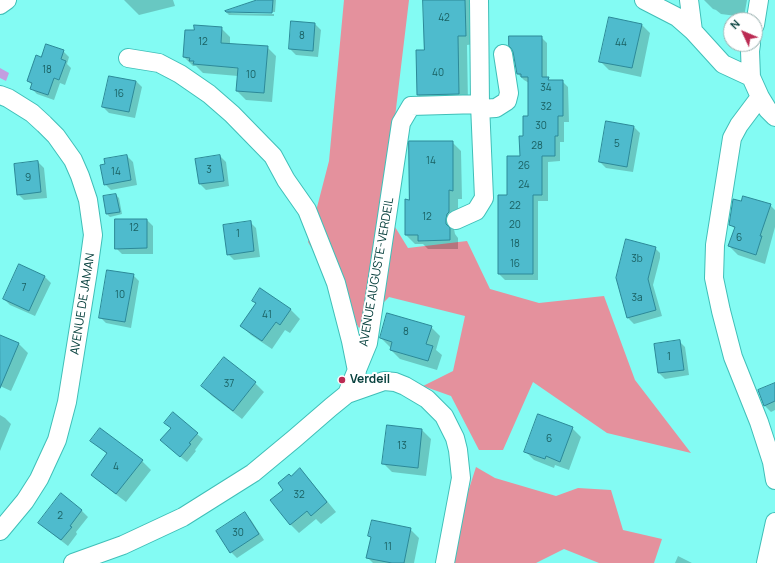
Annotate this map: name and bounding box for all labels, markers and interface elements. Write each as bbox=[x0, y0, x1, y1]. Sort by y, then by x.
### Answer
house number: 42 bbox=[438, 12, 450, 24]
north arrow bbox=[723, 12, 763, 52]
text: N bbox=[727, 16, 743, 32]
house number: 8 bbox=[299, 30, 305, 42]
house number: 12 bbox=[198, 36, 208, 48]
house number: 44 bbox=[615, 37, 627, 49]
house number: 18 bbox=[42, 64, 52, 76]
house number: 40 bbox=[432, 67, 444, 79]
house number: 10 bbox=[246, 69, 256, 81]
house number: 34 bbox=[540, 82, 552, 94]
house number: 16 bbox=[114, 88, 124, 100]
house number: 32 bbox=[540, 101, 552, 113]
house number: 30 bbox=[535, 120, 547, 132]
house number: 5 bbox=[614, 138, 620, 150]
house number: 28 bbox=[531, 140, 543, 152]
house number: 14 bbox=[426, 155, 436, 167]
house number: 26 bbox=[518, 160, 530, 172]
house number: 3 bbox=[206, 164, 212, 176]
house number: 14 bbox=[111, 166, 121, 178]
house number: 9 bbox=[25, 172, 31, 184]
house number: 24 bbox=[518, 179, 530, 191]
street label: AVENUE AUGUSTE-VERDEIL bbox=[357, 196, 397, 348]
house number: 22 bbox=[509, 200, 521, 212]
house number: 12 bbox=[422, 211, 432, 223]
house number: 20 bbox=[509, 219, 521, 231]
house number: 12 bbox=[129, 222, 139, 234]
house number: 1 bbox=[236, 228, 240, 240]
house number: 6 bbox=[736, 232, 742, 244]
house number: 18 bbox=[510, 238, 520, 250]
street label: AVENUE DE JAMAN bbox=[68, 252, 98, 356]
house number: 3b bbox=[631, 253, 643, 265]
house number: 16 bbox=[510, 258, 520, 270]
house number: 7 bbox=[21, 282, 27, 294]
house number: 10 bbox=[115, 289, 125, 301]
house number: 3a bbox=[631, 292, 643, 304]
house number: 41 bbox=[262, 309, 272, 321]
house number: 8 bbox=[403, 326, 409, 338]
house number: 1 bbox=[667, 351, 671, 363]
place label: Verdeil bbox=[350, 373, 390, 387]
marker: Verdeil bbox=[337, 375, 347, 385]
house number: 37 bbox=[224, 378, 234, 390]
house number: 6 bbox=[546, 433, 552, 445]
house number: 13 bbox=[397, 440, 407, 452]
house number: 4 bbox=[113, 461, 119, 473]
house number: 32 bbox=[293, 489, 305, 501]
house number: 2 bbox=[57, 510, 63, 522]
house number: 30 bbox=[232, 527, 244, 539]
house number: 11 bbox=[384, 541, 392, 553]

